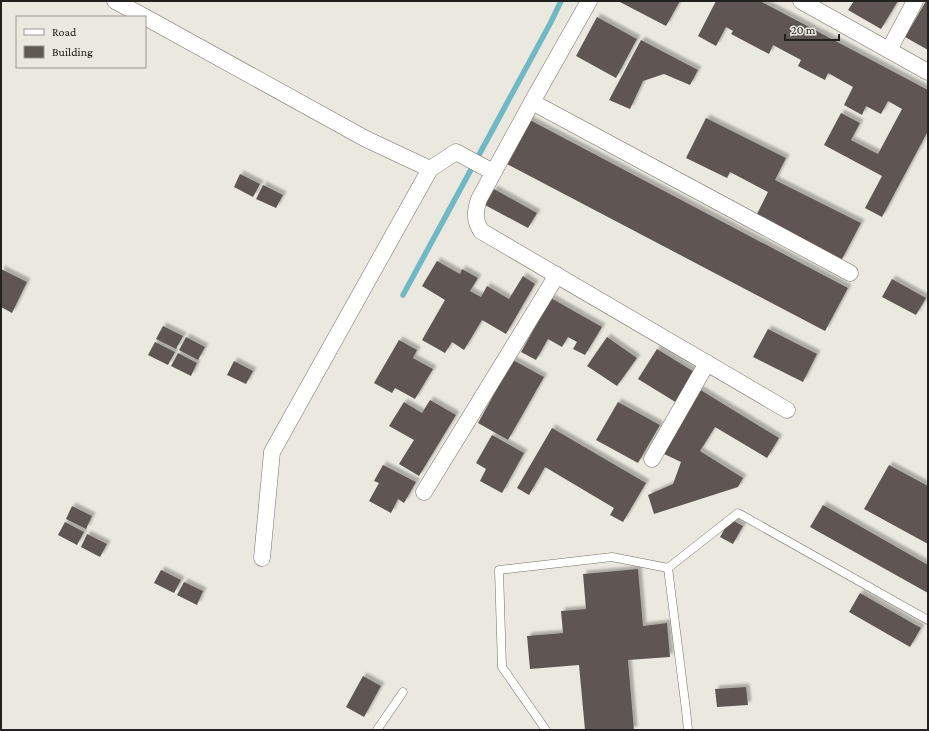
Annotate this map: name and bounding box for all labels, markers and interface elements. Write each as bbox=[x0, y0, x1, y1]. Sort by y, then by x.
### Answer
legend bbox=[16, 16, 146, 68]
scale bar bbox=[785, 16, 839, 42]
text: 20 m bbox=[791, 23, 816, 37]
text: Road bbox=[52, 25, 77, 39]
text: Building bbox=[52, 45, 93, 59]

